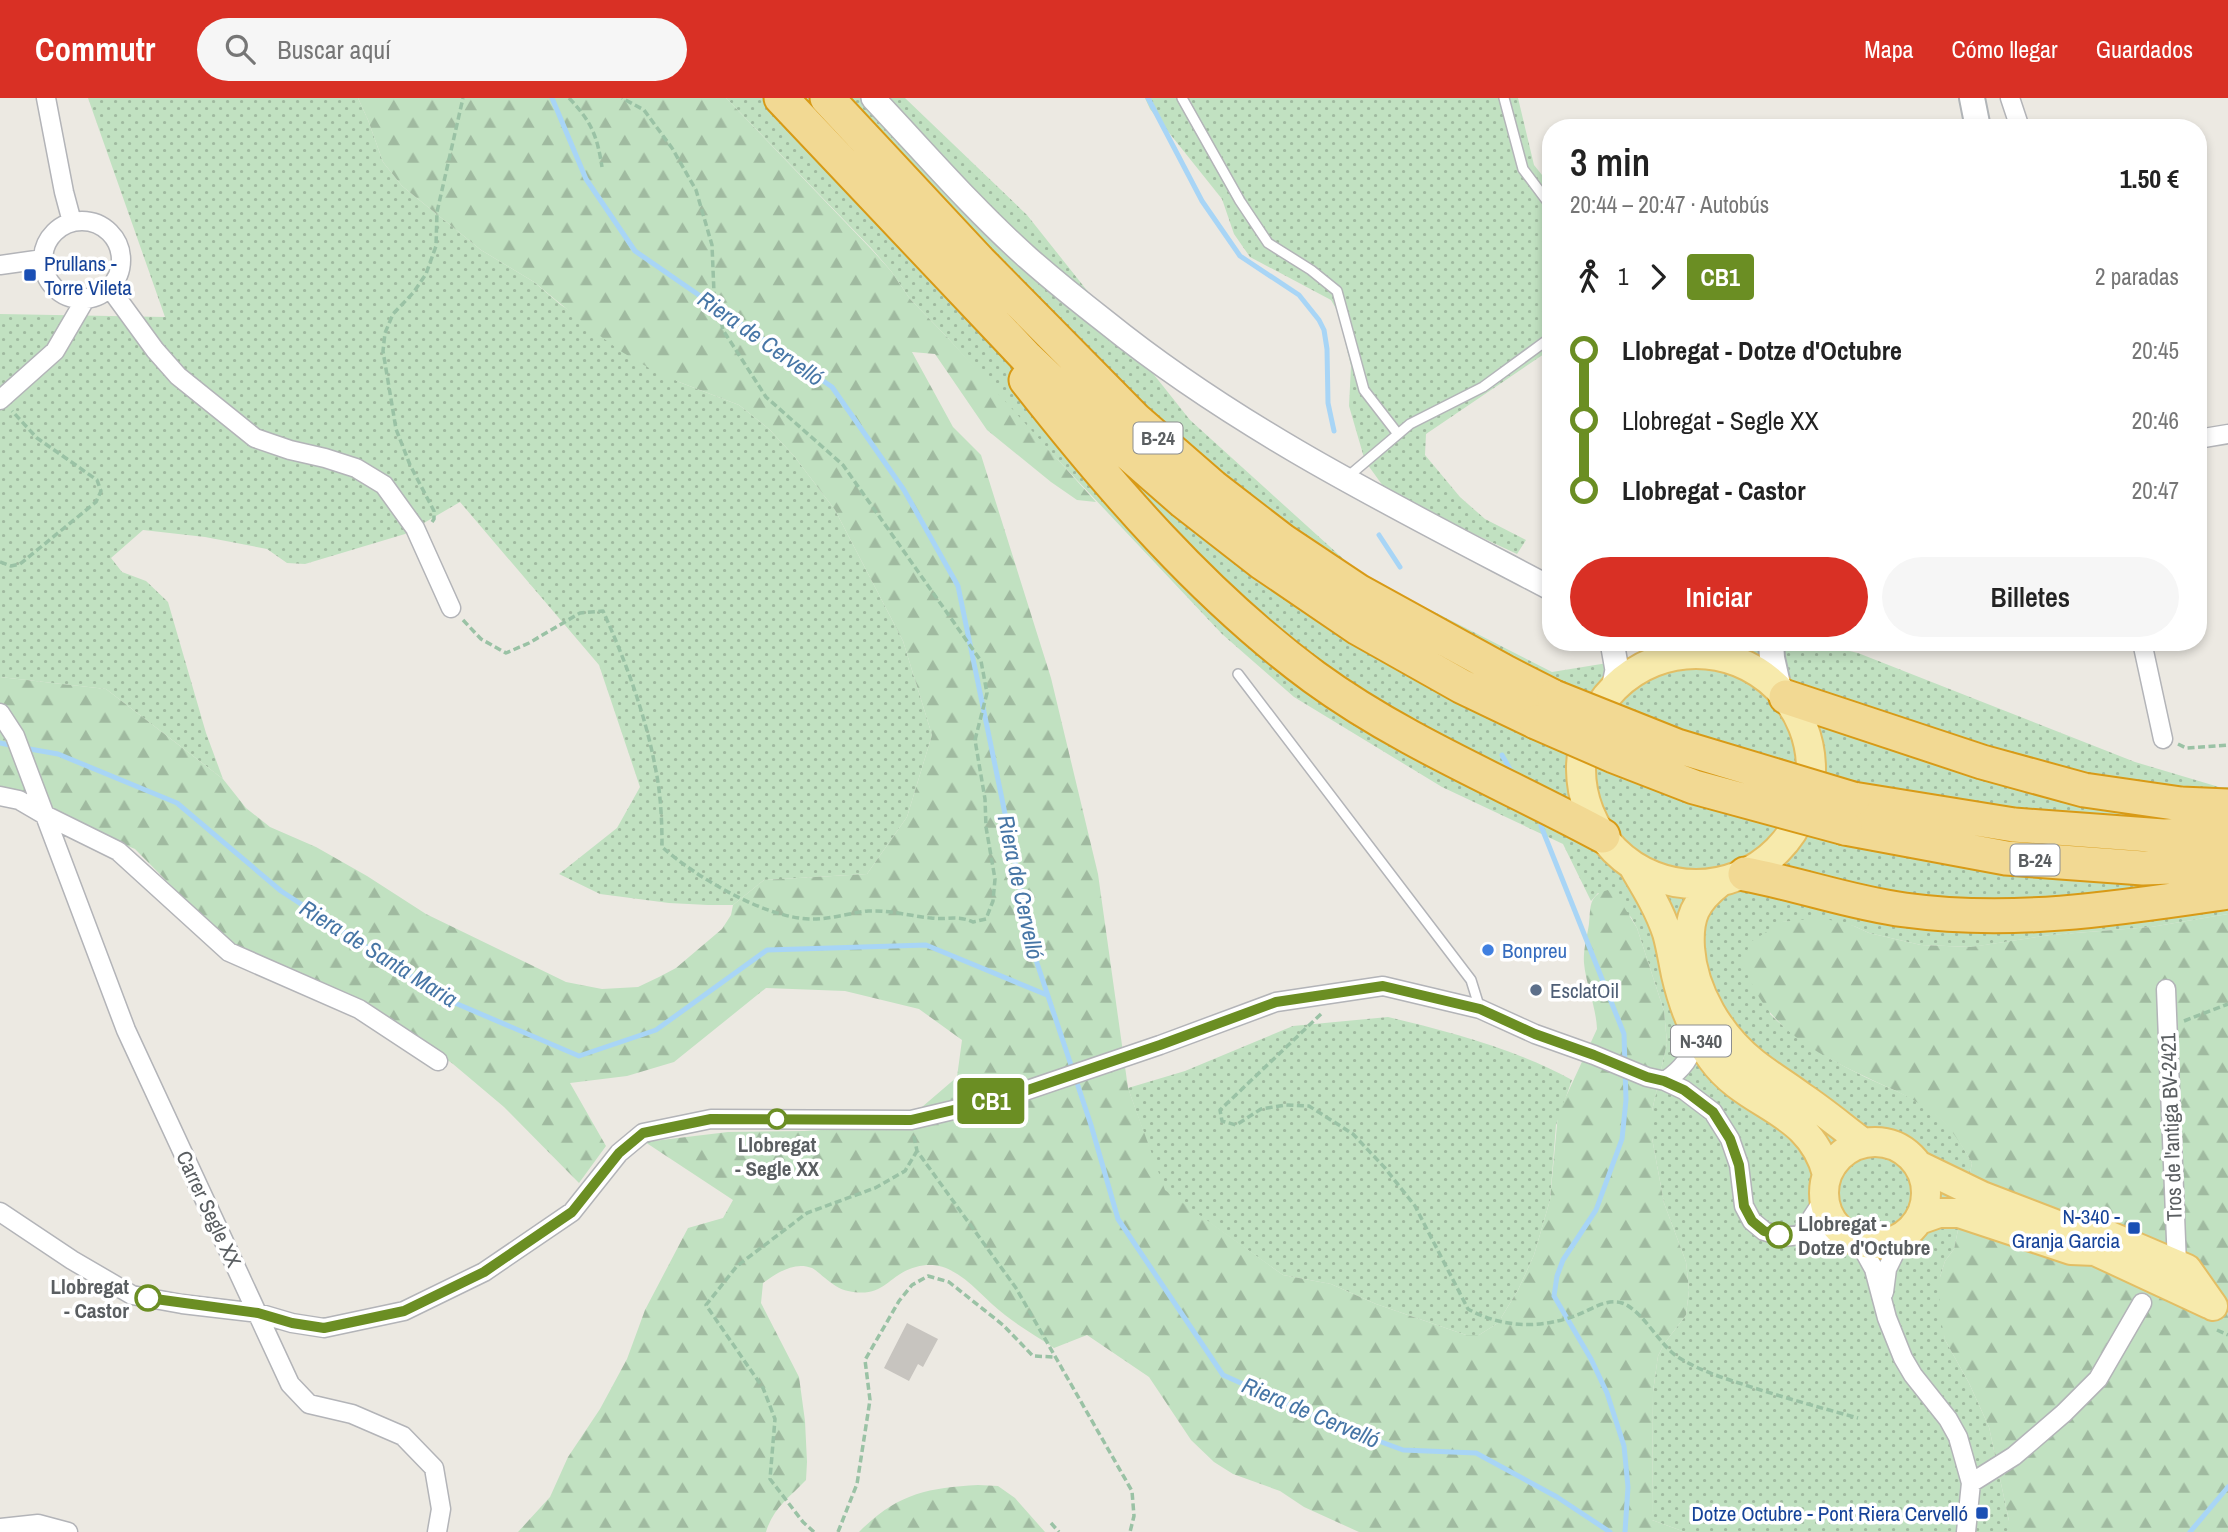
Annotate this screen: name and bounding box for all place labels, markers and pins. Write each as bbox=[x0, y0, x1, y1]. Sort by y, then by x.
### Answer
place label: Prullans - Torre Vileta bbox=[44, 249, 132, 302]
marker: Prullans - Torre Vileta bbox=[22, 267, 38, 283]
place label: Bonpreu bbox=[1502, 936, 1567, 965]
marker: Bonpreu bbox=[1480, 942, 1496, 958]
place label: EsclatOil bbox=[1550, 976, 1619, 1005]
marker: EsclatOil bbox=[1528, 982, 1544, 998]
marker: Llobregat - Segle XX bbox=[767, 1109, 787, 1129]
place label: Llobregat - Segle XX bbox=[735, 1130, 820, 1183]
place label: N-340 - Granja Garcia bbox=[2012, 1202, 2120, 1255]
place label: Llobregat - Dotze d'Octubre bbox=[1798, 1209, 1930, 1262]
marker: N-340 - Granja Garcia bbox=[2126, 1220, 2142, 1236]
marker: Llobregat - Dotze d'Octubre bbox=[1766, 1222, 1792, 1248]
place label: Llobregat - Castor bbox=[51, 1272, 129, 1325]
marker: Llobregat - Castor bbox=[135, 1285, 161, 1311]
place label: Dotze Octubre - Pont Riera Cervelló bbox=[1691, 1499, 1968, 1528]
marker: Dotze Octubre - Pont Riera Cervelló bbox=[1974, 1505, 1990, 1521]

